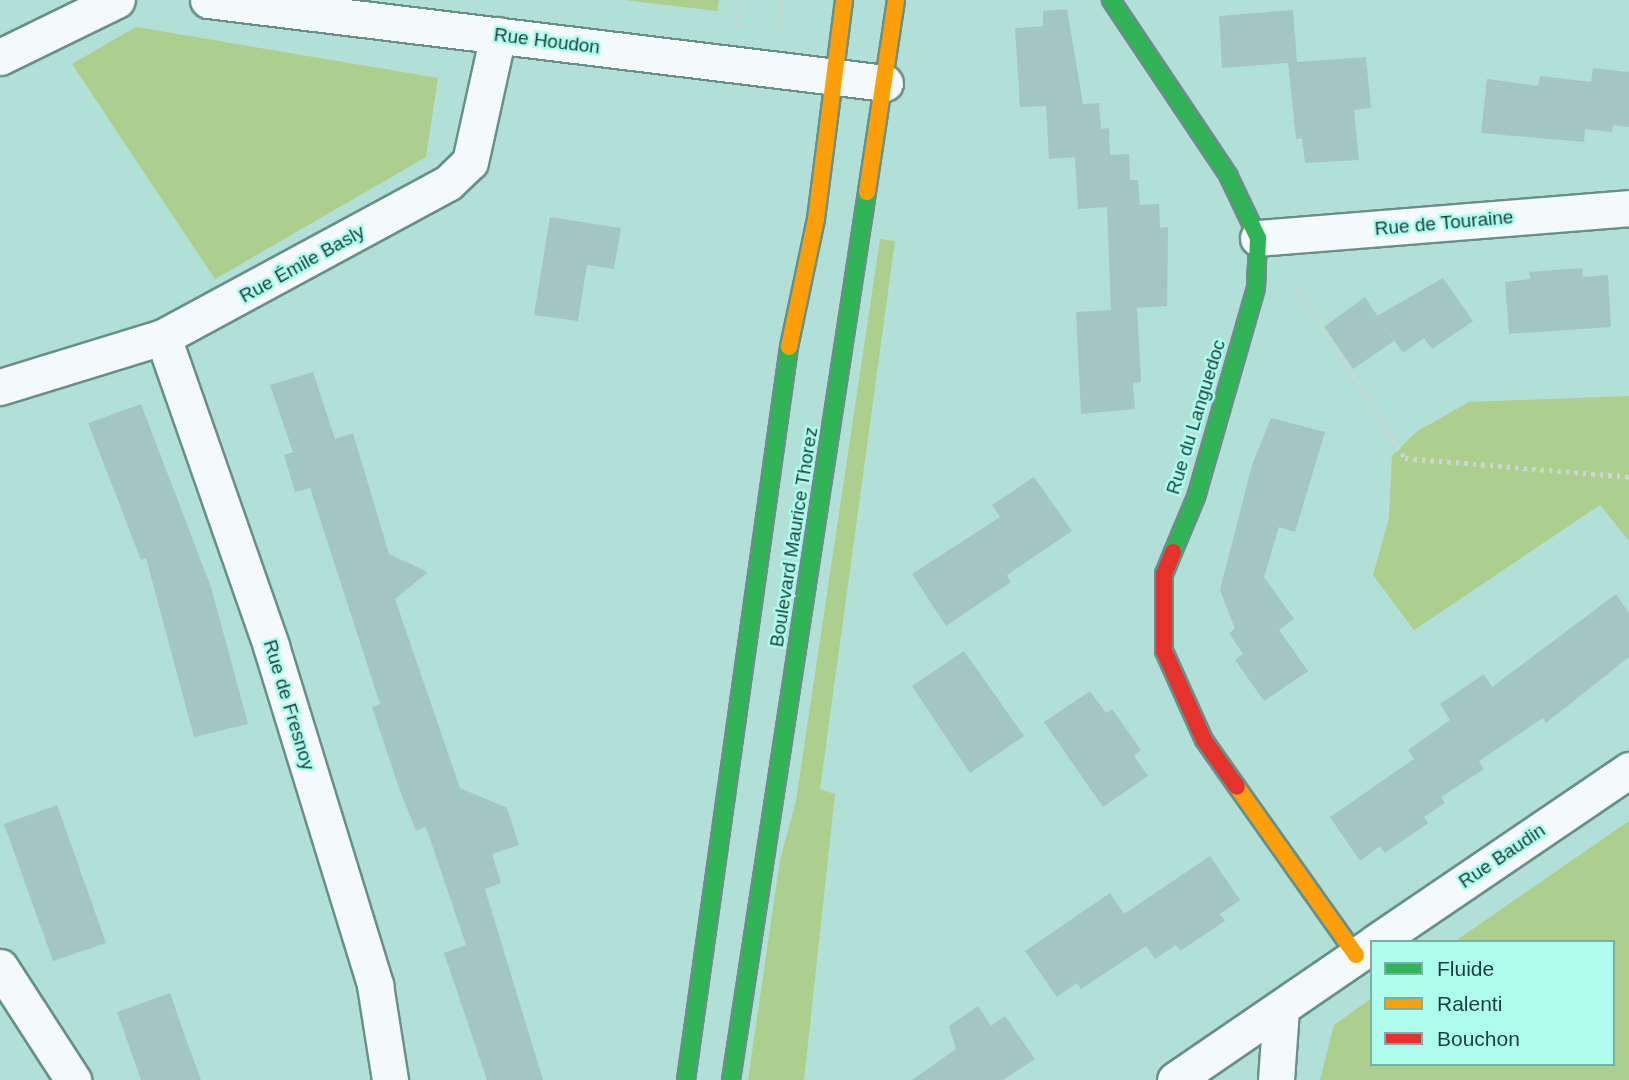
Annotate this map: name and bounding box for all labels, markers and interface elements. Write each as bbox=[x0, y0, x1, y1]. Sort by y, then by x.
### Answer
street label: Rue Houdon bbox=[493, 23, 601, 59]
street label: Rue de Touraine bbox=[1374, 206, 1514, 240]
street label: Rue Émile Basly bbox=[236, 220, 368, 308]
street label: Rue du Languedoc bbox=[1162, 337, 1230, 497]
street label: Boulevard Maurice Thorez bbox=[765, 425, 823, 649]
street label: Rue de Fresnoy bbox=[258, 637, 320, 773]
street label: Rue Baudin bbox=[1454, 819, 1550, 893]
legend bbox=[1370, 940, 1615, 1066]
text: Fluide bbox=[1437, 957, 1494, 980]
text: Ralenti bbox=[1437, 992, 1502, 1015]
text: Bouchon bbox=[1437, 1027, 1520, 1050]

